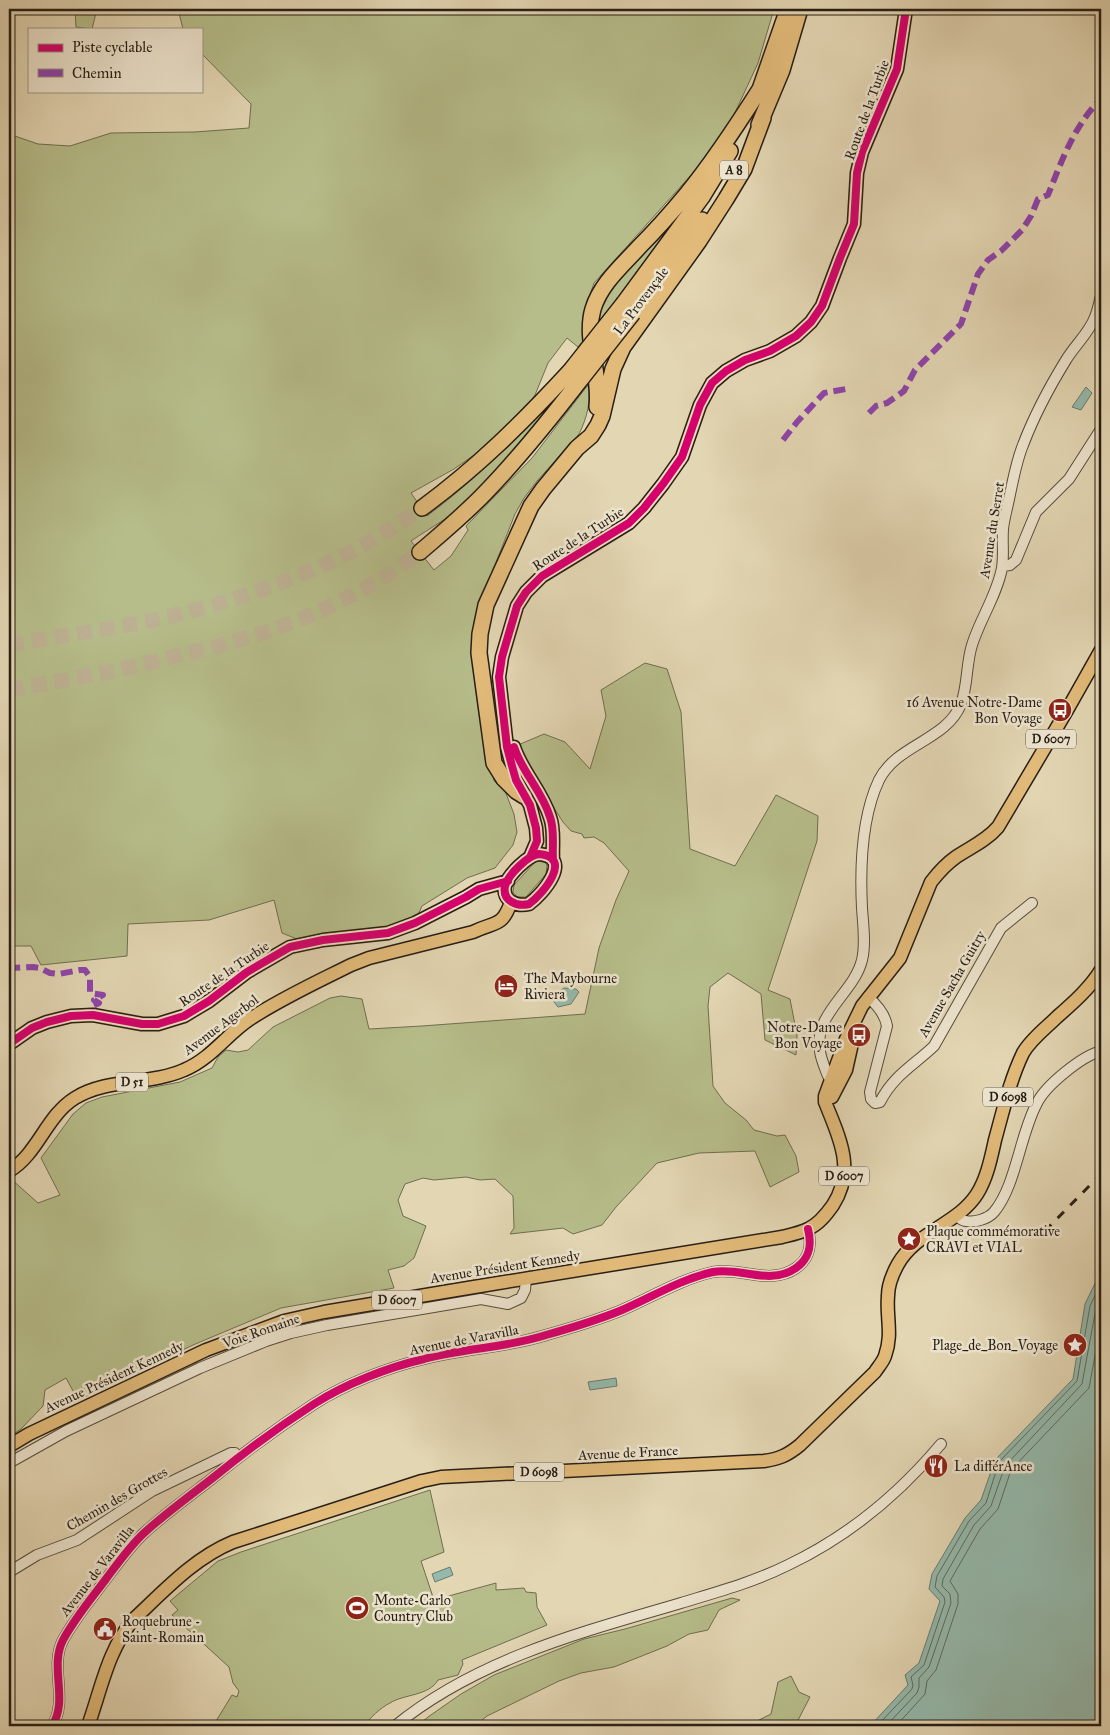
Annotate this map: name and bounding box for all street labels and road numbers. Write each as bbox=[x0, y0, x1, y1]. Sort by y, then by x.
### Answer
street label: Route de la Turbie bbox=[841, 58, 893, 162]
road number: A 8 bbox=[720, 160, 748, 180]
street label: La Provençale bbox=[610, 263, 672, 338]
street label: Avenue du Serret bbox=[976, 480, 1008, 581]
street label: Route de la Turbie bbox=[529, 503, 627, 575]
road number: D 6007 bbox=[1026, 730, 1076, 749]
street label: Avenue Sacha Guitry bbox=[914, 927, 990, 1041]
street label: Route de la Turbie bbox=[176, 937, 272, 1010]
street label: Avenue Agerbol bbox=[179, 991, 262, 1059]
road number: D 51 bbox=[116, 1072, 148, 1092]
road number: D 6098 bbox=[983, 1088, 1033, 1106]
road number: D 6007 bbox=[819, 1166, 869, 1186]
street label: Avenue Président Kennedy bbox=[428, 1247, 581, 1287]
road number: D 6007 bbox=[372, 1290, 422, 1310]
street label: Voie Romaine bbox=[219, 1310, 302, 1352]
street label: Avenue de Varavilla bbox=[407, 1321, 520, 1359]
street label: Avenue Président Kennedy bbox=[41, 1337, 187, 1417]
street label: Avenue de France bbox=[577, 1442, 679, 1464]
road number: D 6098 bbox=[514, 1462, 564, 1481]
street label: Chemin des Grottes bbox=[64, 1463, 170, 1535]
street label: Avenue de Varavilla bbox=[56, 1522, 138, 1621]

